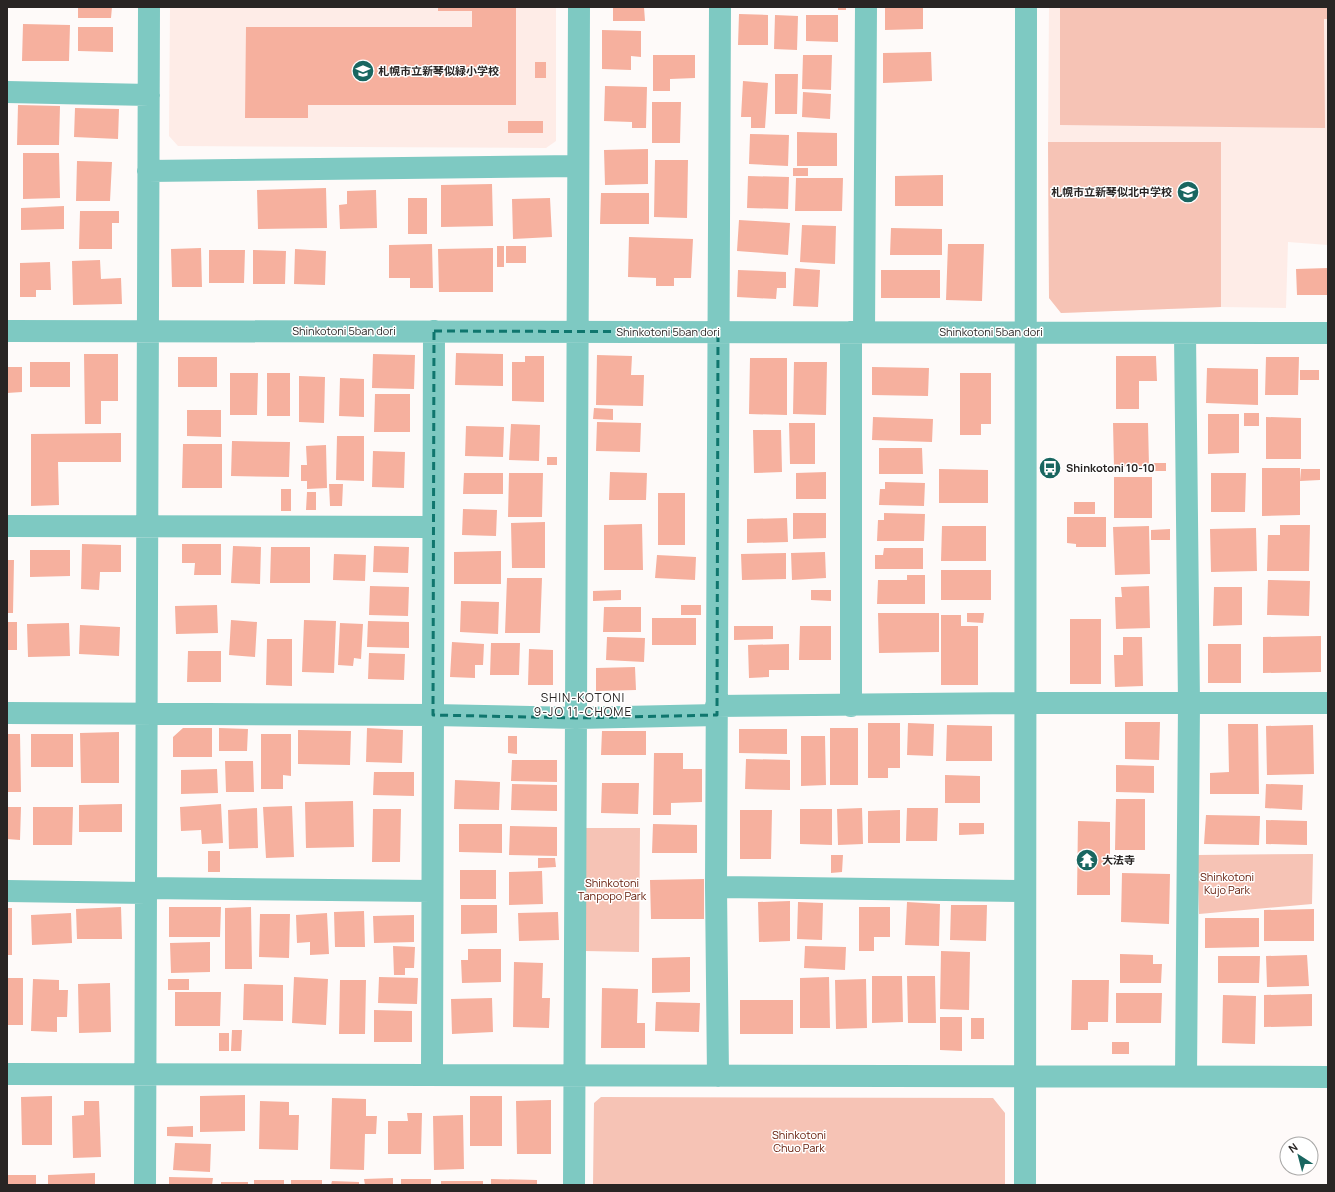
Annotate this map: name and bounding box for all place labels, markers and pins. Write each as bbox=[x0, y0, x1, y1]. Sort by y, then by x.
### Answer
school or university icon: 札幌市立新琴似緑小学校 bbox=[350, 58, 376, 84]
place label: 札幌市立新琴似緑小学校 bbox=[378, 63, 499, 78]
school or university icon: 札幌市立新琴似北中学校 bbox=[1175, 179, 1201, 205]
place label: 札幌市立新琴似北中学校 bbox=[1051, 184, 1172, 199]
bus stop icon: Shinkotoni 10-10 bbox=[1037, 455, 1063, 481]
place label: Shinkotoni 10-10 bbox=[1066, 460, 1155, 475]
temple icon: 大法寺 bbox=[1074, 847, 1100, 873]
place label: 大法寺 bbox=[1102, 852, 1135, 867]

